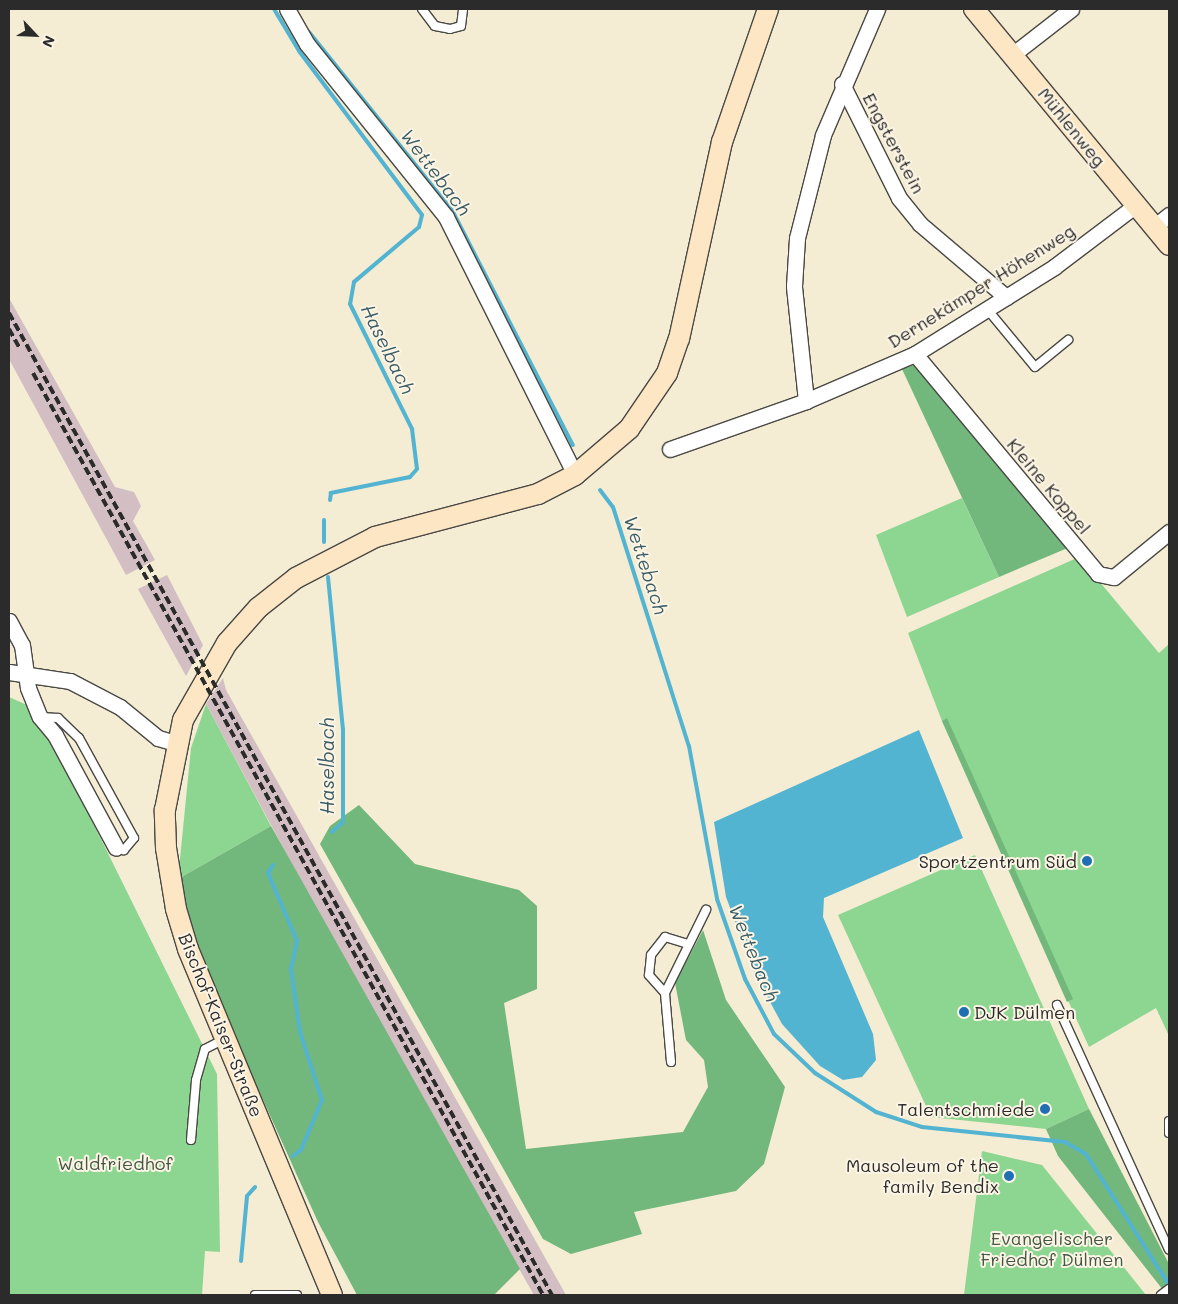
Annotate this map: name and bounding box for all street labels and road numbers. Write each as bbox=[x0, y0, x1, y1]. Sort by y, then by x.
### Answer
street label: Mühlenweg bbox=[1034, 83, 1110, 171]
street label: Engsterstein bbox=[858, 89, 930, 197]
street label: Dernekämper Höhenweg bbox=[884, 220, 1078, 352]
street label: Kleine Koppel bbox=[1003, 434, 1095, 538]
street label: Bischof-Kaiser-Straße bbox=[174, 930, 268, 1120]

